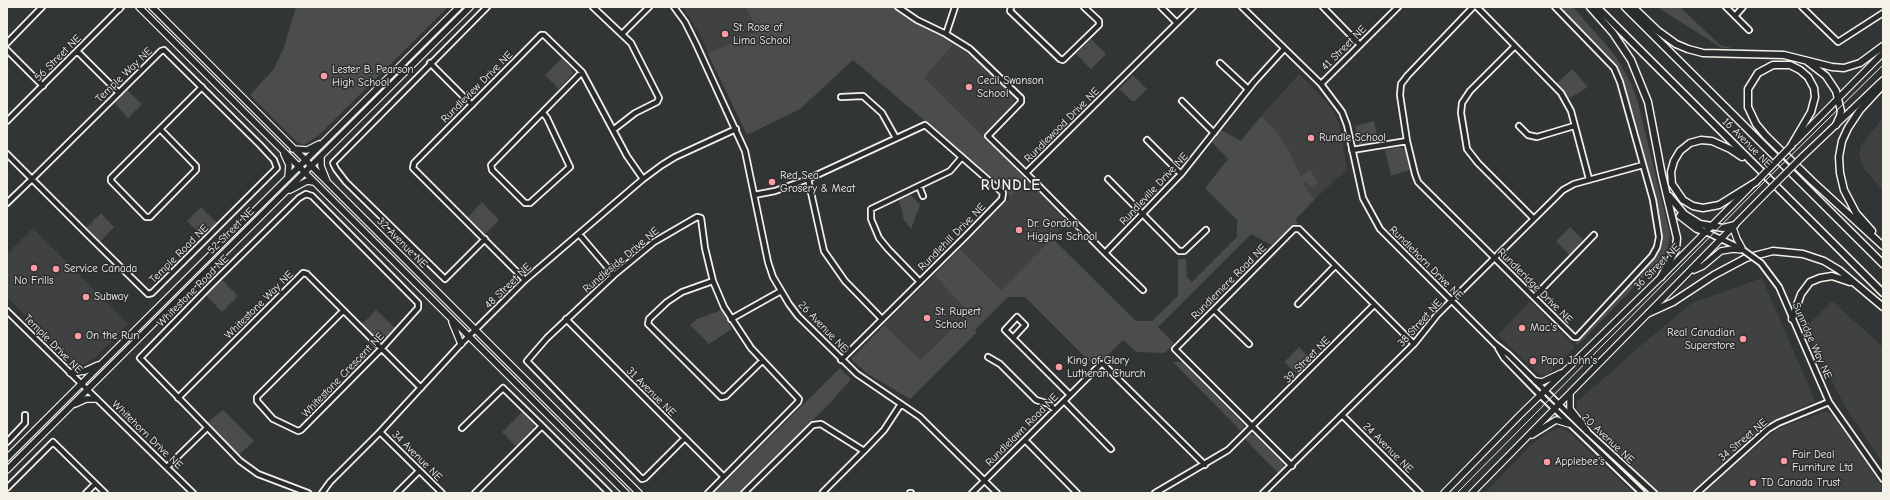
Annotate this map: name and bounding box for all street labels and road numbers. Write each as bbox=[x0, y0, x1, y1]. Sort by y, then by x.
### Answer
street label: 41 Street NE bbox=[1319, 23, 1369, 73]
street label: 56 Street NE bbox=[32, 32, 84, 84]
street label: Temple Way NE bbox=[93, 45, 155, 105]
street label: Rundleview Drive NE bbox=[438, 48, 516, 126]
street label: Rundlewood Drive NE bbox=[1022, 85, 1102, 165]
street label: 16 Avenue NE bbox=[1719, 115, 1775, 171]
street label: Rundleville Drive NE bbox=[1117, 150, 1191, 228]
street label: Rundlehill Drive NE bbox=[915, 200, 989, 274]
street label: 52 Street NE bbox=[205, 205, 257, 257]
street label: 32 Avenue NE bbox=[374, 215, 430, 271]
street label: Temple Road NE bbox=[147, 222, 211, 286]
street label: Rundlehorn Drive NE bbox=[1386, 223, 1466, 303]
street label: Rundleside Drive NE bbox=[580, 224, 662, 296]
street label: 36 Street NE bbox=[1631, 241, 1683, 293]
street label: Rundlemere Road NE bbox=[1189, 242, 1269, 322]
street label: Rundleridge Drive NE bbox=[1495, 246, 1575, 326]
street label: Whitestone Road NE bbox=[154, 252, 232, 330]
street label: 48 Street NE bbox=[482, 260, 534, 312]
street label: Whitestone Way NE bbox=[222, 268, 296, 342]
street label: 38 Street NE bbox=[1395, 296, 1445, 350]
street label: 26 Avenue NE bbox=[795, 299, 851, 355]
street label: Sunridge Way NE bbox=[1789, 301, 1835, 381]
street label: Temple Drive NE bbox=[21, 312, 85, 376]
street label: Whitestone Crescent NE bbox=[299, 330, 387, 420]
street label: 39 Street NE bbox=[1281, 334, 1333, 386]
street label: 31 Avenue NE bbox=[623, 364, 679, 420]
street label: Rundlelawn Road NE bbox=[983, 391, 1061, 469]
street label: Whitehorn Drive NE bbox=[109, 398, 185, 472]
street label: 20 Avenue NE bbox=[1579, 411, 1637, 467]
street label: 34 Street NE bbox=[1716, 416, 1770, 464]
street label: 24 Avenue NE bbox=[1360, 420, 1416, 476]
street label: 34 Avenue NE bbox=[389, 428, 445, 484]

